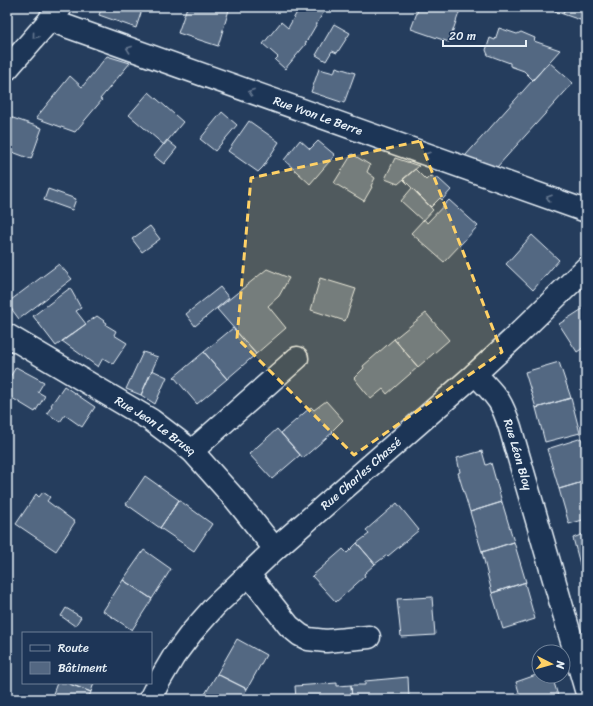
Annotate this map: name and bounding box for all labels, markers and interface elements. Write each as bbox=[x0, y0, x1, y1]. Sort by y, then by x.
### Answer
scale bar bbox=[443, 22, 526, 48]
text: 20 m bbox=[449, 25, 476, 47]
one-way arrow bbox=[33, 32, 40, 39]
one-way arrow bbox=[126, 45, 133, 53]
one-way arrow bbox=[248, 89, 255, 97]
street label: Rue Yvon Le Berre bbox=[270, 90, 366, 142]
one-way arrow bbox=[423, 151, 430, 159]
one-way arrow bbox=[546, 194, 553, 202]
street label: Rue Jean Le Brusq bbox=[110, 390, 201, 461]
street label: Rue Léon Bloy bbox=[497, 416, 539, 494]
street label: Rue Charles Chassé bbox=[315, 432, 407, 516]
legend bbox=[22, 632, 152, 684]
text: Route bbox=[58, 637, 89, 659]
north arrow bbox=[531, 644, 571, 684]
text: Bâtiment bbox=[58, 657, 107, 679]
text: N bbox=[551, 659, 570, 670]

